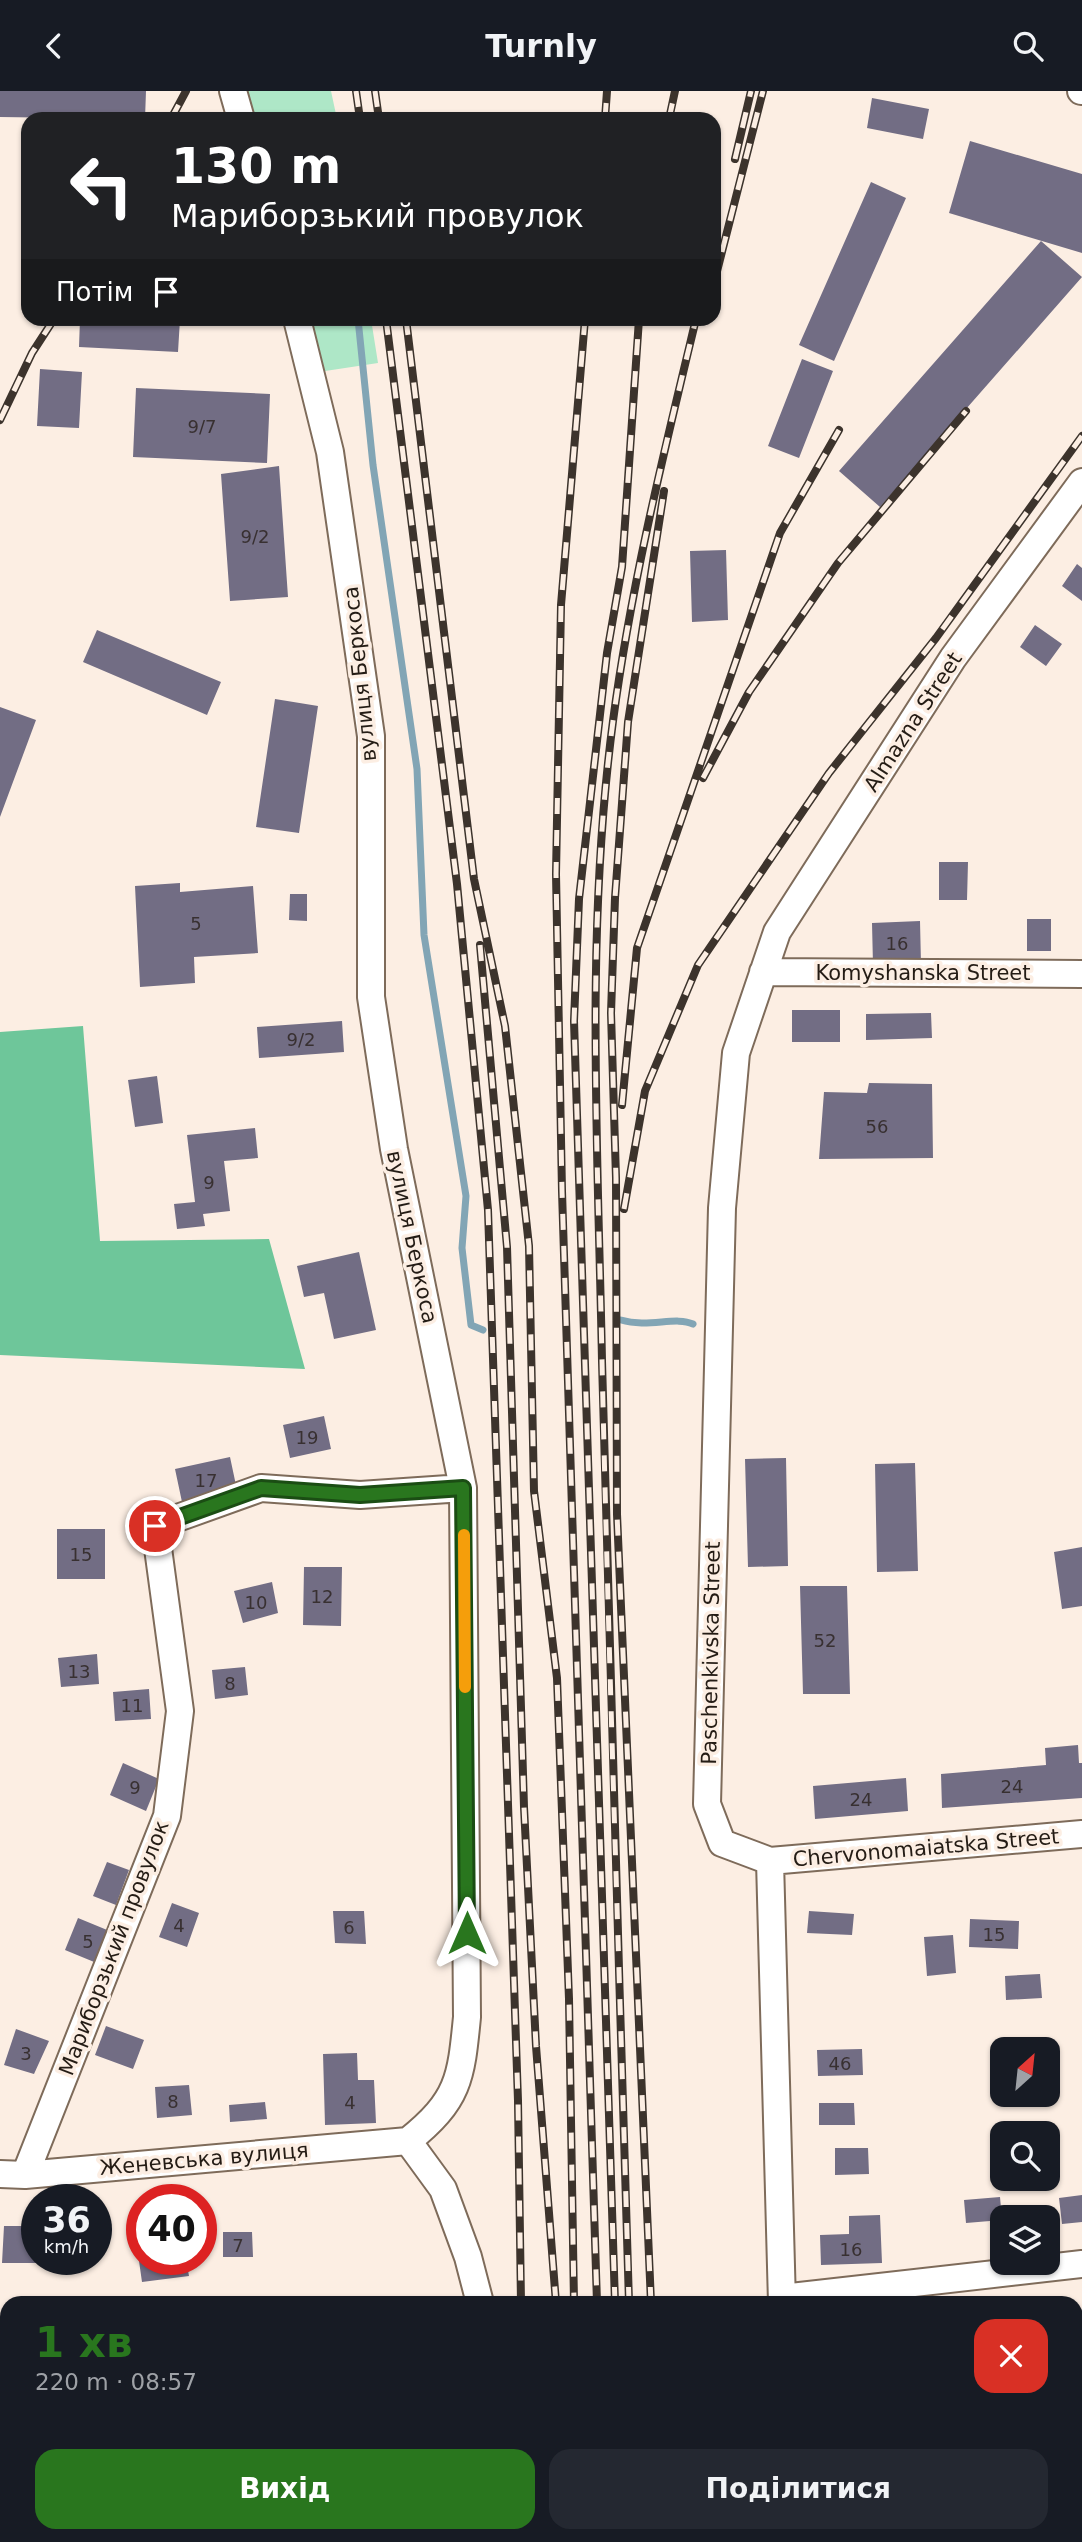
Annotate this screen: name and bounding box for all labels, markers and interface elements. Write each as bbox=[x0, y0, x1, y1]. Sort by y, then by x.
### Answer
icon: back bbox=[35, 27, 73, 65]
text: Turnly bbox=[485, 27, 597, 65]
icon: search bbox=[1009, 27, 1047, 65]
text: 130 m bbox=[171, 138, 341, 195]
icon: left bbox=[56, 140, 147, 231]
text: Мариборзький провулок bbox=[171, 197, 584, 235]
icon: arrive bbox=[147, 273, 185, 311]
text: Потім bbox=[56, 277, 133, 307]
house number: 9/7 bbox=[188, 416, 216, 437]
house number: 9/2 bbox=[241, 526, 269, 547]
street label: вулиця Беркоса bbox=[339, 585, 381, 763]
street label: Almazna Street bbox=[859, 648, 967, 796]
house number: 5 bbox=[190, 913, 202, 934]
house number: 16 bbox=[886, 933, 908, 954]
street label: Komyshanska Street bbox=[816, 961, 1030, 985]
house number: 9/2 bbox=[287, 1029, 315, 1050]
house number: 56 bbox=[866, 1116, 888, 1137]
street label: вулиця Беркоса bbox=[382, 1148, 442, 1326]
house number: 9 bbox=[203, 1172, 215, 1193]
house number: 19 bbox=[296, 1427, 318, 1448]
house number: 17 bbox=[195, 1470, 217, 1491]
pin bbox=[125, 1496, 185, 1556]
icon: arrive bbox=[136, 1507, 174, 1545]
street label: Paschenkivska Street bbox=[697, 1541, 725, 1765]
house number: 15 bbox=[70, 1544, 92, 1565]
house number: 12 bbox=[311, 1586, 333, 1607]
house number: 10 bbox=[245, 1592, 267, 1613]
house number: 52 bbox=[814, 1630, 836, 1651]
house number: 13 bbox=[68, 1661, 90, 1682]
house number: 8 bbox=[224, 1673, 236, 1694]
house number: 11 bbox=[121, 1695, 143, 1716]
house number: 24 bbox=[1001, 1776, 1023, 1797]
house number: 9 bbox=[129, 1777, 141, 1798]
house number: 24 bbox=[850, 1789, 872, 1810]
street label: Мариборзький провулок bbox=[54, 1817, 174, 2079]
street label: Chervonomaiatska Street bbox=[792, 1824, 1060, 1872]
position arrow bbox=[430, 1896, 504, 1970]
house number: 4 bbox=[173, 1915, 185, 1936]
house number: 6 bbox=[343, 1917, 355, 1938]
house number: 15 bbox=[983, 1924, 1005, 1945]
house number: 5 bbox=[82, 1931, 94, 1952]
north arrow bbox=[990, 2037, 1060, 2107]
map controls bbox=[990, 2037, 1060, 2275]
house number: 3 bbox=[20, 2043, 32, 2064]
house number: 46 bbox=[829, 2053, 851, 2074]
house number: 8 bbox=[167, 2091, 179, 2112]
house number: 4 bbox=[344, 2092, 356, 2113]
button: search bbox=[990, 2121, 1060, 2191]
street label: Женевська вулиця bbox=[99, 2138, 309, 2180]
speed limit sign: 40 bbox=[126, 2184, 217, 2275]
text: 36 bbox=[42, 2200, 91, 2240]
button: layers bbox=[990, 2205, 1060, 2275]
house number: 7 bbox=[232, 2235, 244, 2256]
text: km/h bbox=[44, 2236, 89, 2257]
house number: 16 bbox=[840, 2239, 862, 2260]
text: 1 хв bbox=[35, 2318, 133, 2367]
button: close bbox=[974, 2319, 1048, 2393]
text: 220 m · 08:57 bbox=[35, 2369, 197, 2395]
button: Вихід bbox=[35, 2449, 535, 2529]
button: Поділитися bbox=[549, 2449, 1048, 2529]

